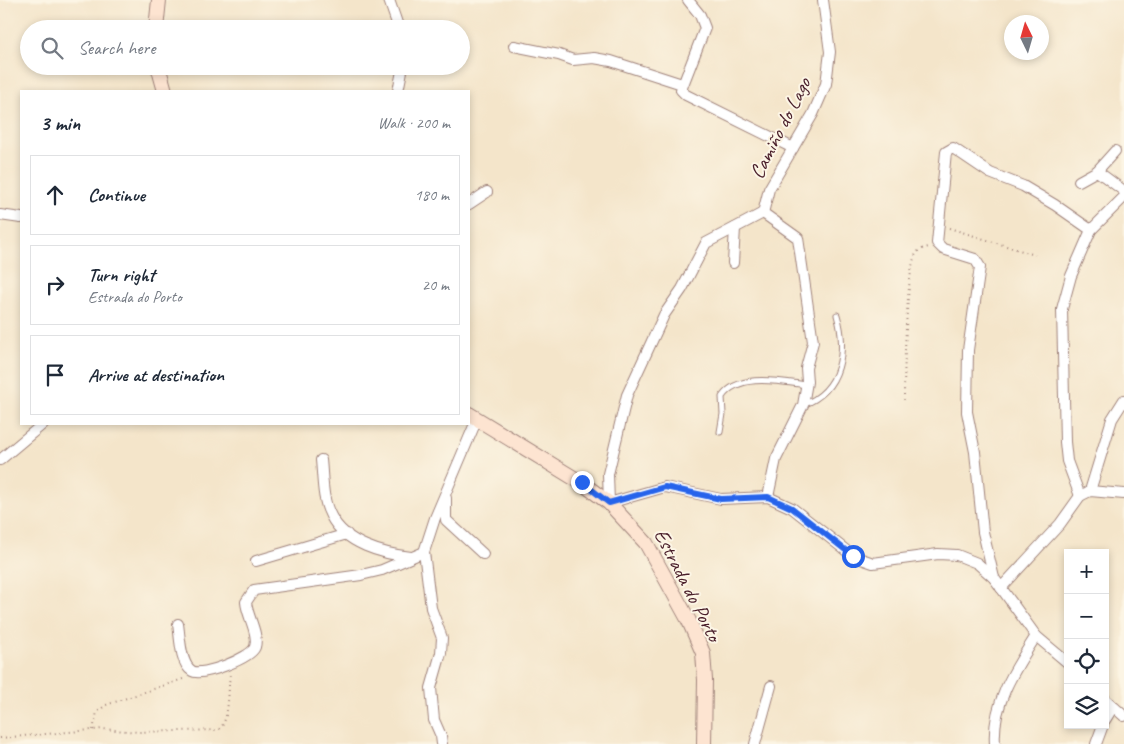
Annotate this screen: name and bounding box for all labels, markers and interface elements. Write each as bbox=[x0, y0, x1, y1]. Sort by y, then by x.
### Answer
north arrow bbox=[1004, 15, 1049, 60]
search box bbox=[20, 20, 470, 75]
icon: search bbox=[38, 34, 66, 62]
text: Search here bbox=[78, 36, 155, 60]
street label: Camiño do Lago bbox=[743, 72, 817, 183]
text: 3 min bbox=[40, 110, 80, 136]
text: Walk · 200 m bbox=[378, 113, 450, 133]
icon: ahead bbox=[41, 181, 69, 209]
text: Continue bbox=[88, 183, 145, 207]
text: 180 m bbox=[415, 185, 449, 205]
text: Turn right bbox=[88, 263, 155, 287]
icon: right bbox=[41, 271, 69, 299]
text: 20 m bbox=[422, 275, 449, 295]
text: Estrada do Porto bbox=[88, 287, 182, 307]
icon: arrive bbox=[41, 361, 69, 389]
text: Arrive at destination bbox=[88, 363, 224, 387]
route end bbox=[571, 471, 594, 494]
street label: Estrada do Porto bbox=[649, 524, 729, 648]
route start bbox=[842, 545, 865, 568]
map controls bbox=[1064, 549, 1109, 729]
button: + bbox=[1064, 549, 1109, 594]
button: − bbox=[1064, 594, 1109, 639]
button: locate bbox=[1064, 639, 1109, 684]
button: layers bbox=[1064, 684, 1109, 729]

